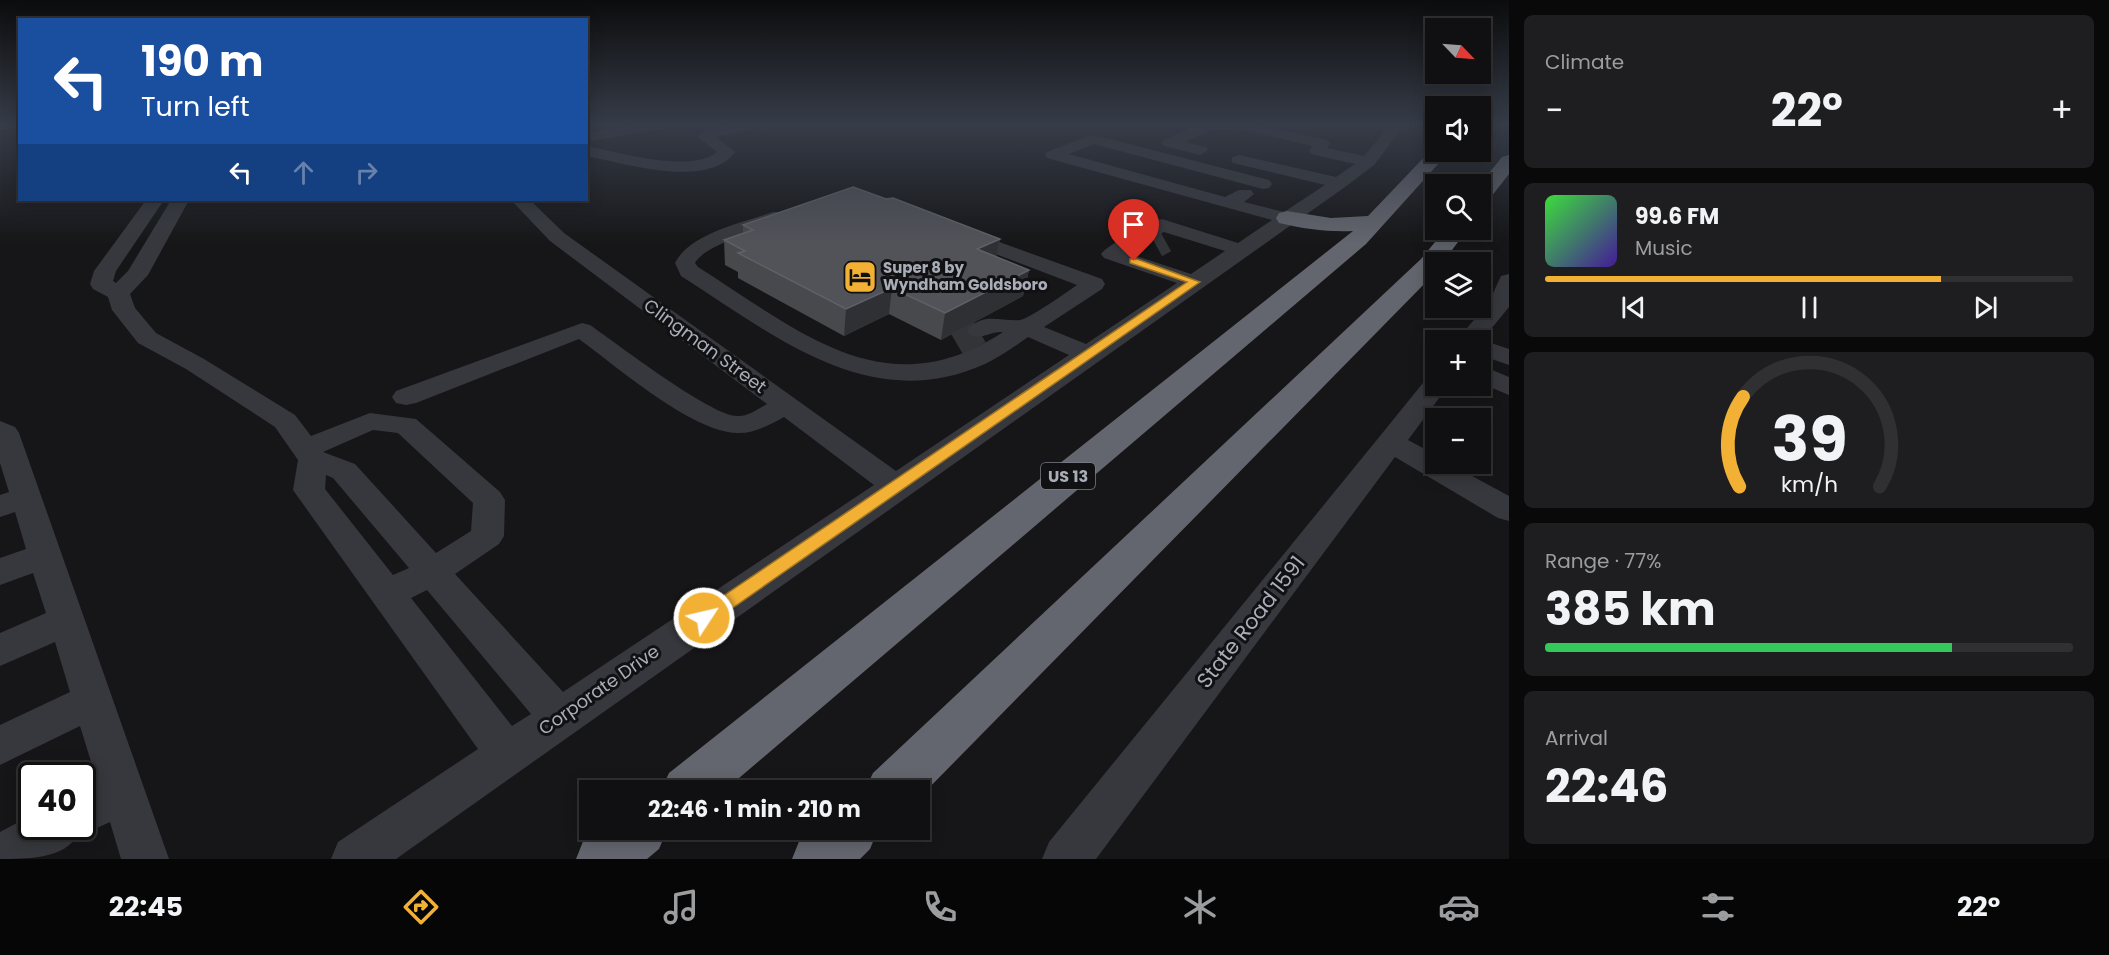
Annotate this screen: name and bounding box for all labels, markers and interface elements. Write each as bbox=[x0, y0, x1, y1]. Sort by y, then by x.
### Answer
north arrow bbox=[1425, 18, 1491, 84]
map controls bbox=[1425, 18, 1491, 474]
text: 190 m bbox=[141, 32, 263, 91]
icon: left bbox=[42, 42, 120, 120]
text: Climate bbox=[1545, 48, 1624, 76]
text: 22° bbox=[1771, 79, 1843, 142]
text: − bbox=[1545, 87, 1563, 134]
text: + bbox=[2050, 87, 2073, 134]
text: Turn left bbox=[141, 88, 250, 125]
button: sound bbox=[1425, 96, 1491, 162]
icon: left bbox=[224, 156, 257, 189]
icon: ahead bbox=[287, 156, 320, 189]
icon: right bbox=[350, 156, 383, 189]
button: search bbox=[1425, 174, 1491, 240]
pin bbox=[1108, 199, 1159, 261]
text: 99.6 FM bbox=[1635, 201, 1719, 232]
icon: arrive bbox=[1117, 208, 1150, 241]
text: Music bbox=[1635, 234, 1693, 262]
button: layers bbox=[1425, 252, 1491, 318]
place label: Super 8 by Wyndham Goldsboro bbox=[883, 257, 1048, 295]
hotel icon: Super 8 by Wyndham Goldsboro bbox=[842, 259, 878, 295]
icon: previous bbox=[1617, 291, 1650, 324]
icon: pause bbox=[1793, 291, 1826, 324]
icon: next bbox=[1969, 291, 2002, 324]
street label: Clingman Street bbox=[639, 293, 772, 399]
button: + bbox=[1425, 330, 1491, 396]
text: 39 bbox=[1771, 395, 1847, 483]
button: − bbox=[1425, 408, 1491, 474]
road number: US 13 bbox=[1041, 463, 1095, 489]
text: km/h bbox=[1780, 469, 1838, 500]
text: Range · 77% bbox=[1545, 547, 1661, 575]
street label: State Road 1591 bbox=[1190, 550, 1311, 694]
text: 385 km bbox=[1545, 578, 1716, 641]
position arrow bbox=[672, 586, 736, 650]
street label: Corporate Drive bbox=[533, 639, 664, 741]
text: Arrival bbox=[1545, 724, 1608, 752]
text: 22:46 bbox=[1545, 755, 1668, 818]
speed limit sign: 40 bbox=[18, 762, 96, 840]
text: 22:46 · 1 min · 210 m bbox=[648, 794, 861, 825]
icon: directions bbox=[400, 886, 442, 928]
icon: music bbox=[660, 886, 702, 928]
icon: phone bbox=[919, 886, 961, 928]
icon: climate bbox=[1179, 886, 1221, 928]
icon: car bbox=[1438, 886, 1480, 928]
icon: filters bbox=[1697, 886, 1739, 928]
text: 22:45 bbox=[109, 888, 183, 925]
text: 22° bbox=[1957, 888, 2000, 925]

